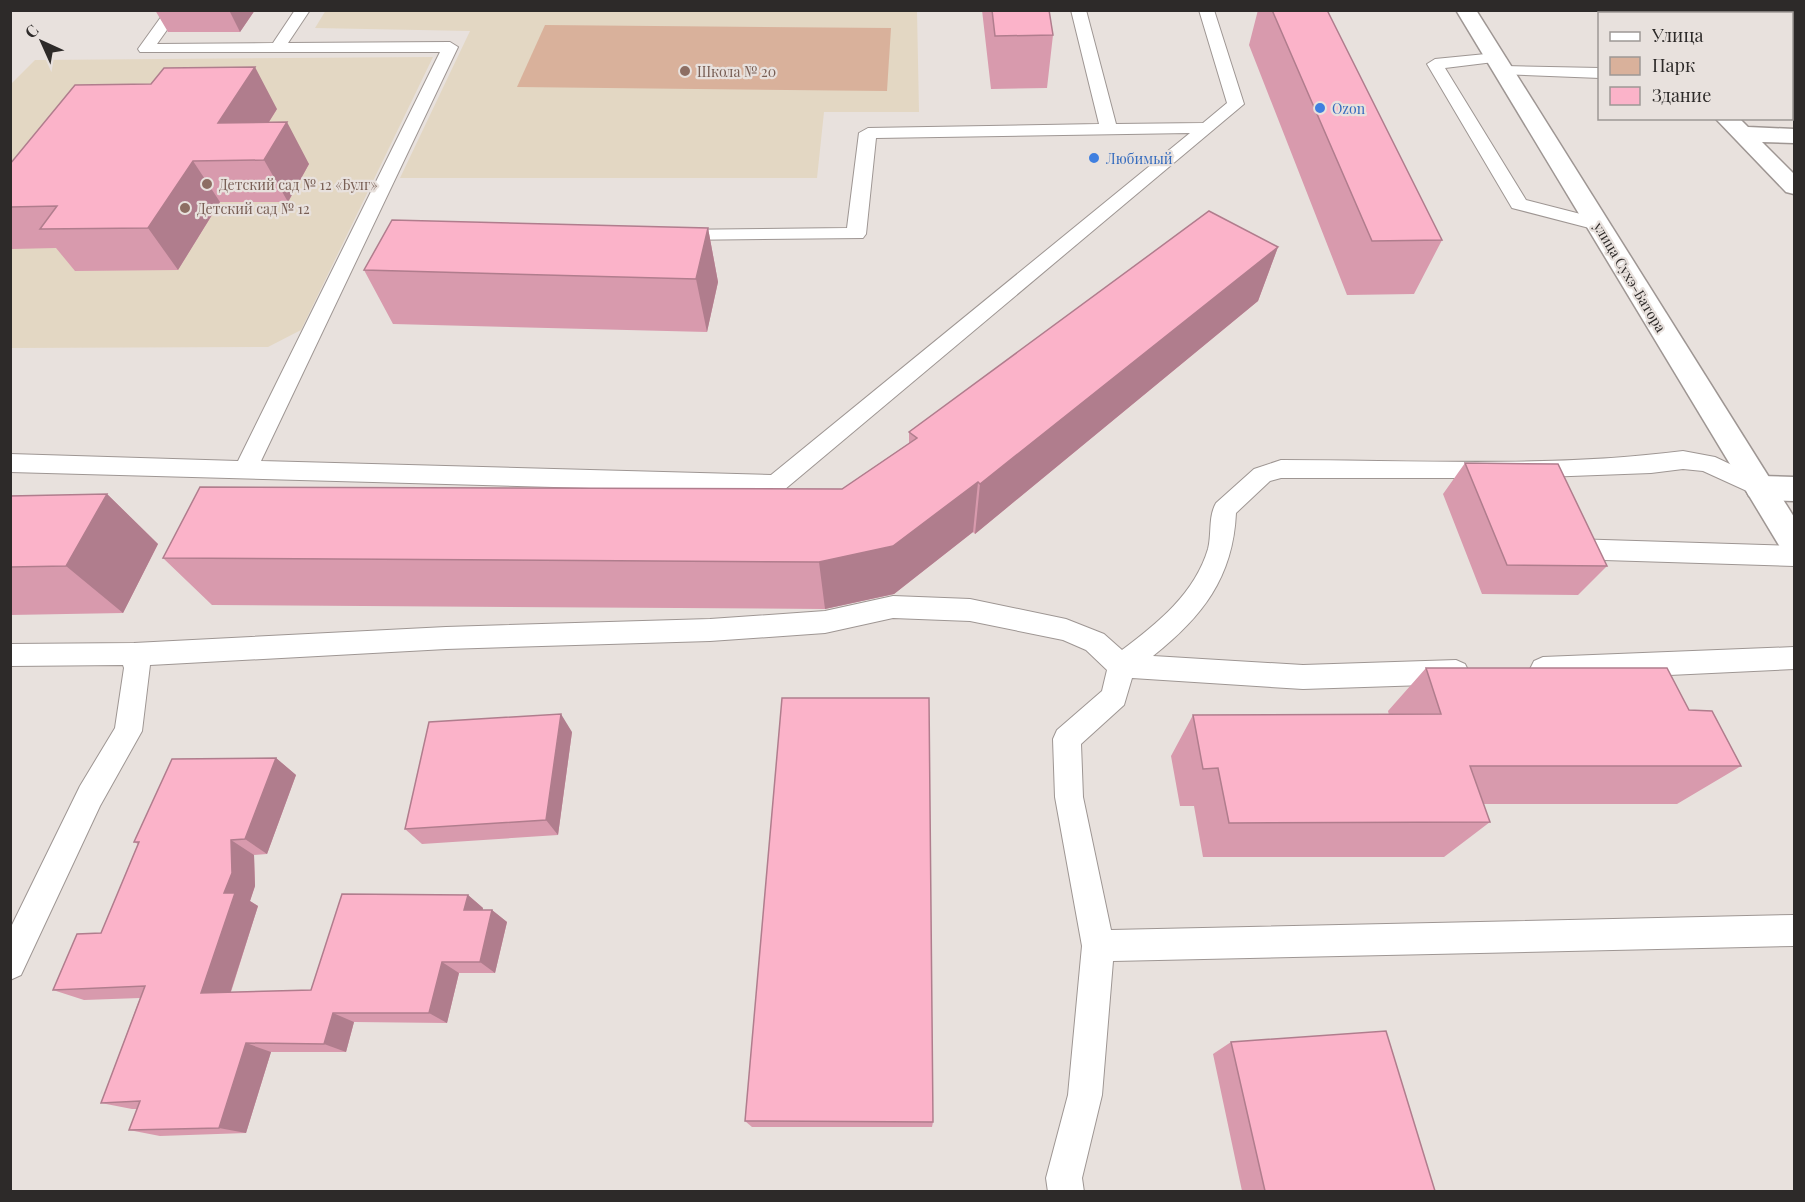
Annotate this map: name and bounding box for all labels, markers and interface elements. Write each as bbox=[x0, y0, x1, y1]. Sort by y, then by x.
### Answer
north arrow bbox=[12, 12, 72, 72]
legend bbox=[1598, 12, 1793, 120]
text: С bbox=[20, 20, 42, 42]
text: Улица bbox=[1651, 23, 1703, 47]
text: Парк bbox=[1652, 53, 1695, 77]
place label: Школа № 20 bbox=[697, 62, 776, 81]
marker: Школа № 20 bbox=[678, 64, 692, 78]
text: Здание bbox=[1652, 83, 1711, 107]
place label: Ozon bbox=[1332, 99, 1366, 118]
marker: Ozon bbox=[1313, 101, 1327, 115]
place label: Любимый bbox=[1105, 149, 1173, 168]
marker: Любимый bbox=[1087, 151, 1101, 165]
place label: Детский сад № 12 «Булг» bbox=[219, 175, 378, 194]
marker: Детский сад № 12 «Булг» bbox=[200, 177, 214, 191]
place label: Детский сад № 12 bbox=[197, 199, 310, 218]
marker: Детский сад № 12 bbox=[178, 201, 192, 215]
street label: улица Сухэ-Батора bbox=[1589, 218, 1670, 336]

